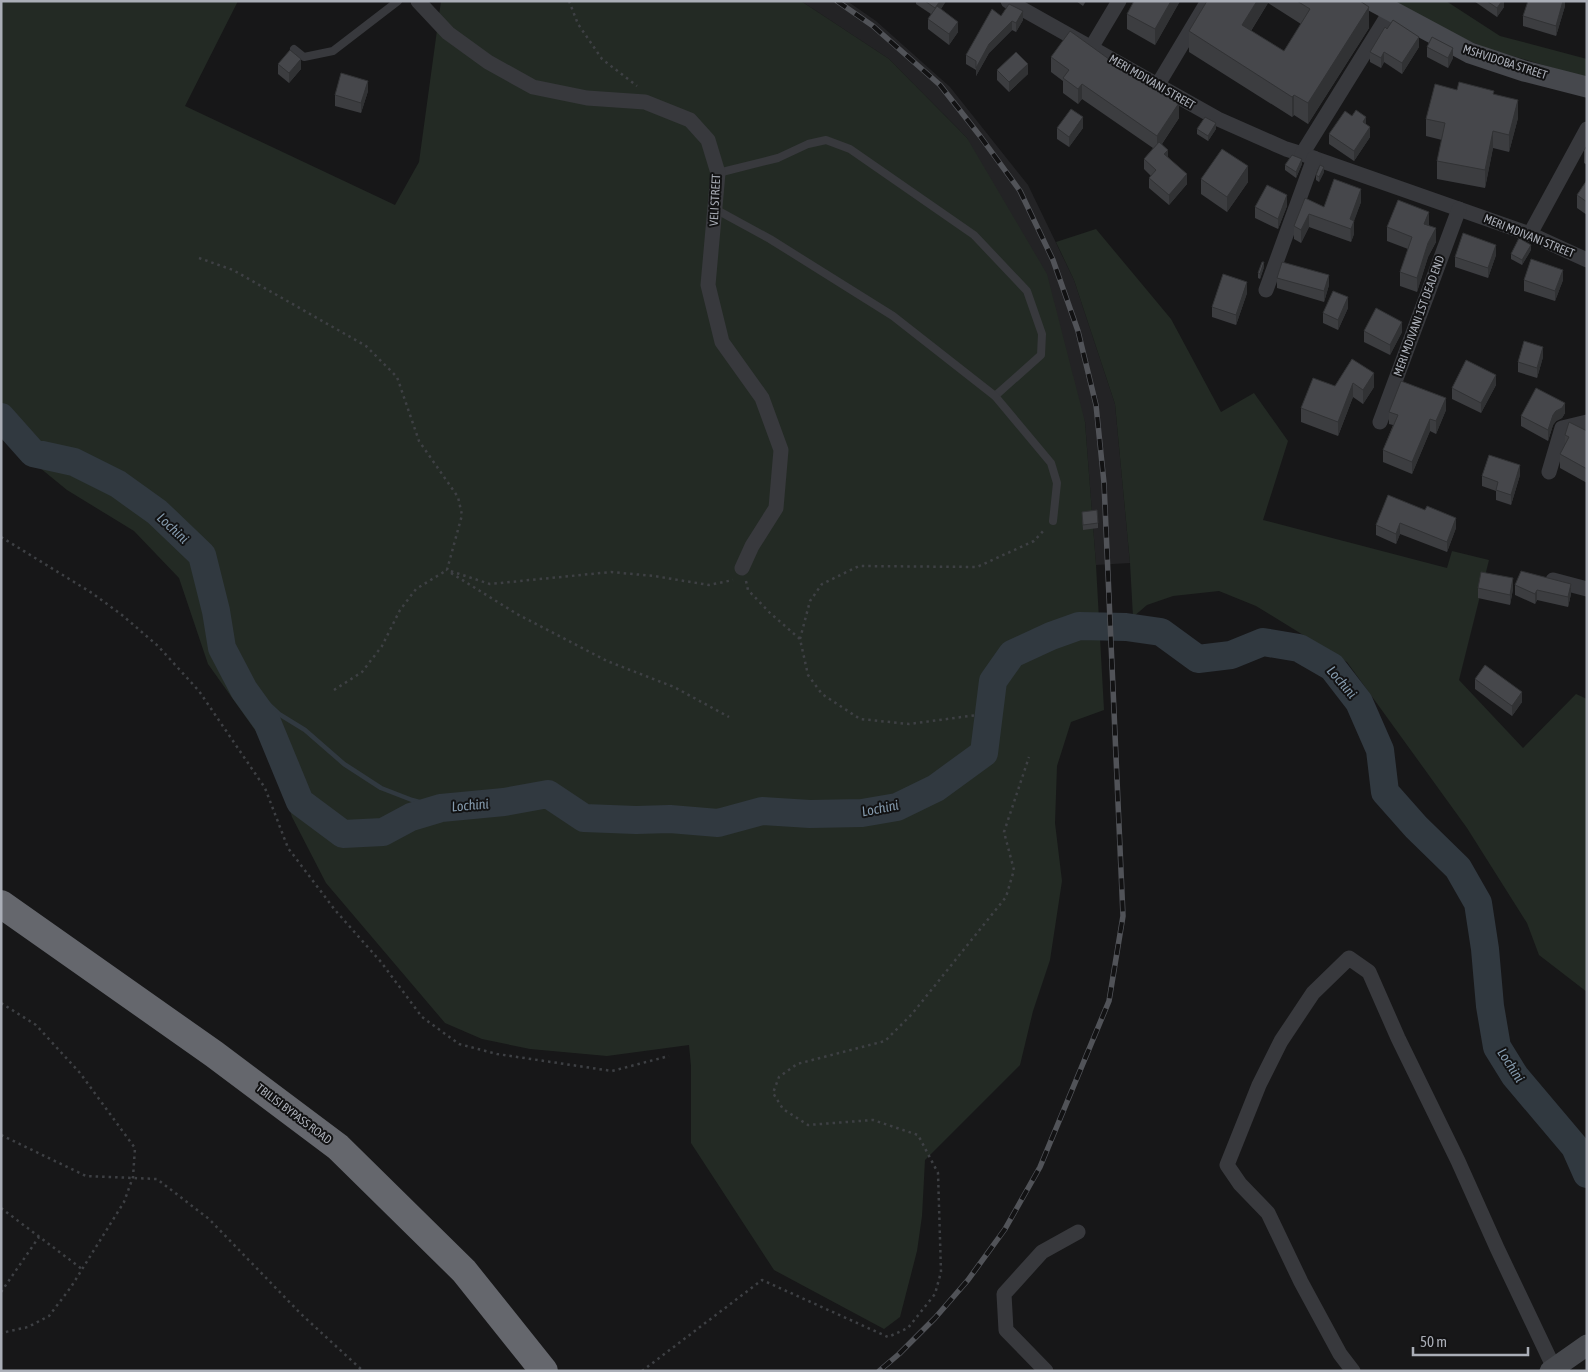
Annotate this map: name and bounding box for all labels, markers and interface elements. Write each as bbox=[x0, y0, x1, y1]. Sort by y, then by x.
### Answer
street label: MSHVIDOBA STREET bbox=[1461, 42, 1550, 82]
street label: MERI MDIVANI STREET bbox=[1107, 52, 1198, 113]
street label: VELI STREET bbox=[707, 173, 723, 226]
street label: MERI MDIVANI STREET bbox=[1482, 211, 1577, 261]
street label: MERI MDIVANI 1ST DEAD END bbox=[1391, 253, 1447, 378]
water label: Lochini bbox=[154, 509, 192, 547]
water label: Lochini bbox=[1324, 663, 1360, 701]
water label: Lochini bbox=[451, 795, 489, 815]
water label: Lochini bbox=[860, 797, 900, 819]
water label: Lochini bbox=[1494, 1045, 1528, 1085]
street label: TBILISI BYPASS ROAD bbox=[253, 1081, 335, 1147]
scale bar bbox=[1413, 1324, 1528, 1356]
text: 50 m bbox=[1420, 1333, 1447, 1350]

